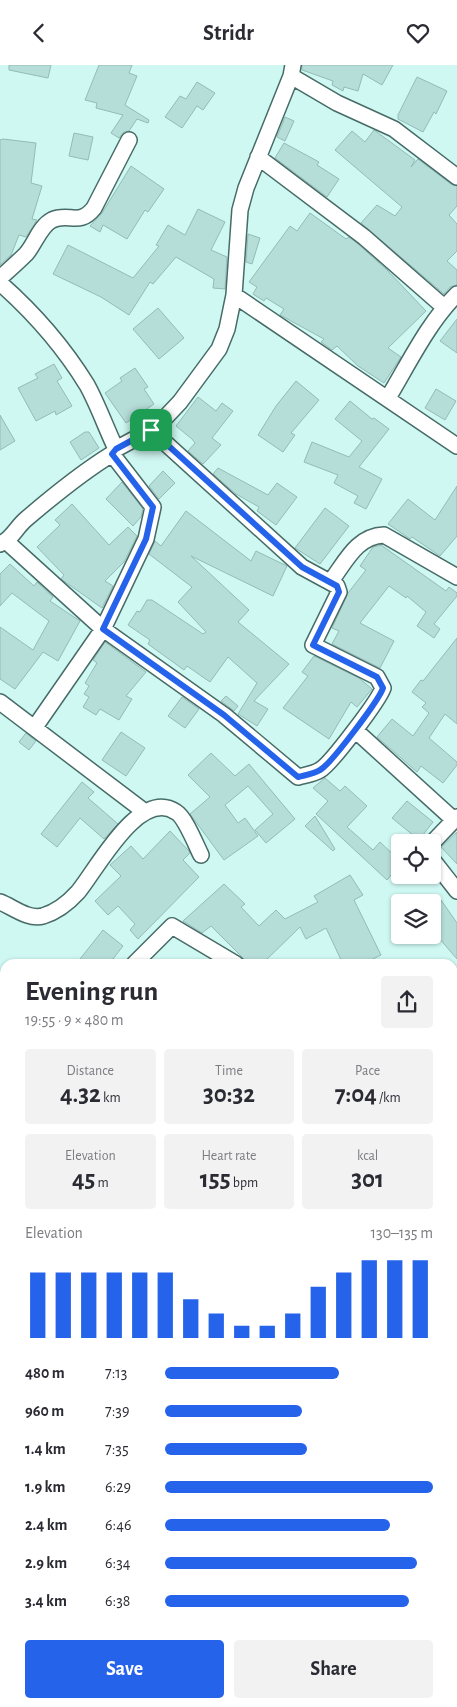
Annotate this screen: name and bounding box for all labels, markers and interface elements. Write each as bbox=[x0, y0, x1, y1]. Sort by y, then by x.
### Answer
icon: back bbox=[25, 19, 53, 47]
icon: heart bbox=[404, 19, 432, 47]
text: Stridr bbox=[203, 22, 254, 44]
pin bbox=[130, 409, 172, 451]
icon: arrive bbox=[137, 416, 165, 444]
map controls bbox=[391, 834, 441, 944]
button: locate bbox=[391, 834, 441, 884]
button: layers bbox=[391, 894, 441, 944]
button: share bbox=[381, 976, 433, 1028]
text: Evening run bbox=[25, 978, 158, 1006]
text: 19:55 · 9 × 480 m bbox=[25, 1012, 124, 1028]
text: Distance bbox=[67, 1064, 114, 1078]
text: Time bbox=[215, 1064, 243, 1078]
text: Pace bbox=[355, 1064, 380, 1078]
text: 4.32 bbox=[60, 1082, 101, 1107]
text: 30:32 bbox=[203, 1082, 255, 1107]
text: 7:04 bbox=[335, 1082, 377, 1107]
text: km bbox=[101, 1091, 121, 1105]
text: /km bbox=[377, 1091, 401, 1105]
text: Elevation bbox=[65, 1149, 116, 1163]
text: Heart rate bbox=[202, 1149, 256, 1163]
text: kcal bbox=[357, 1149, 378, 1163]
text: 45 bbox=[72, 1167, 95, 1192]
text: 155 bbox=[200, 1167, 230, 1192]
text: 301 bbox=[351, 1167, 384, 1192]
text: m bbox=[95, 1176, 109, 1190]
text: bpm bbox=[230, 1176, 258, 1190]
text: Elevation bbox=[25, 1225, 83, 1241]
text: 130–135 m bbox=[371, 1225, 433, 1241]
text: 480 m bbox=[25, 1365, 65, 1381]
text: 7:13 bbox=[105, 1365, 127, 1381]
text: 960 m bbox=[25, 1403, 64, 1419]
text: 7:39 bbox=[105, 1403, 129, 1419]
text: 1.4 km bbox=[25, 1441, 66, 1457]
text: 7:35 bbox=[105, 1441, 129, 1457]
text: 1.9 km bbox=[25, 1479, 65, 1495]
text: 6:29 bbox=[105, 1479, 131, 1495]
text: 2.4 km bbox=[25, 1517, 68, 1533]
text: 6:46 bbox=[105, 1517, 131, 1533]
text: 2.9 km bbox=[25, 1555, 67, 1571]
text: 6:34 bbox=[105, 1555, 130, 1571]
text: 3.4 km bbox=[25, 1593, 67, 1609]
text: 6:38 bbox=[105, 1593, 130, 1609]
button: Save bbox=[25, 1640, 224, 1698]
button: Share bbox=[234, 1640, 433, 1698]

